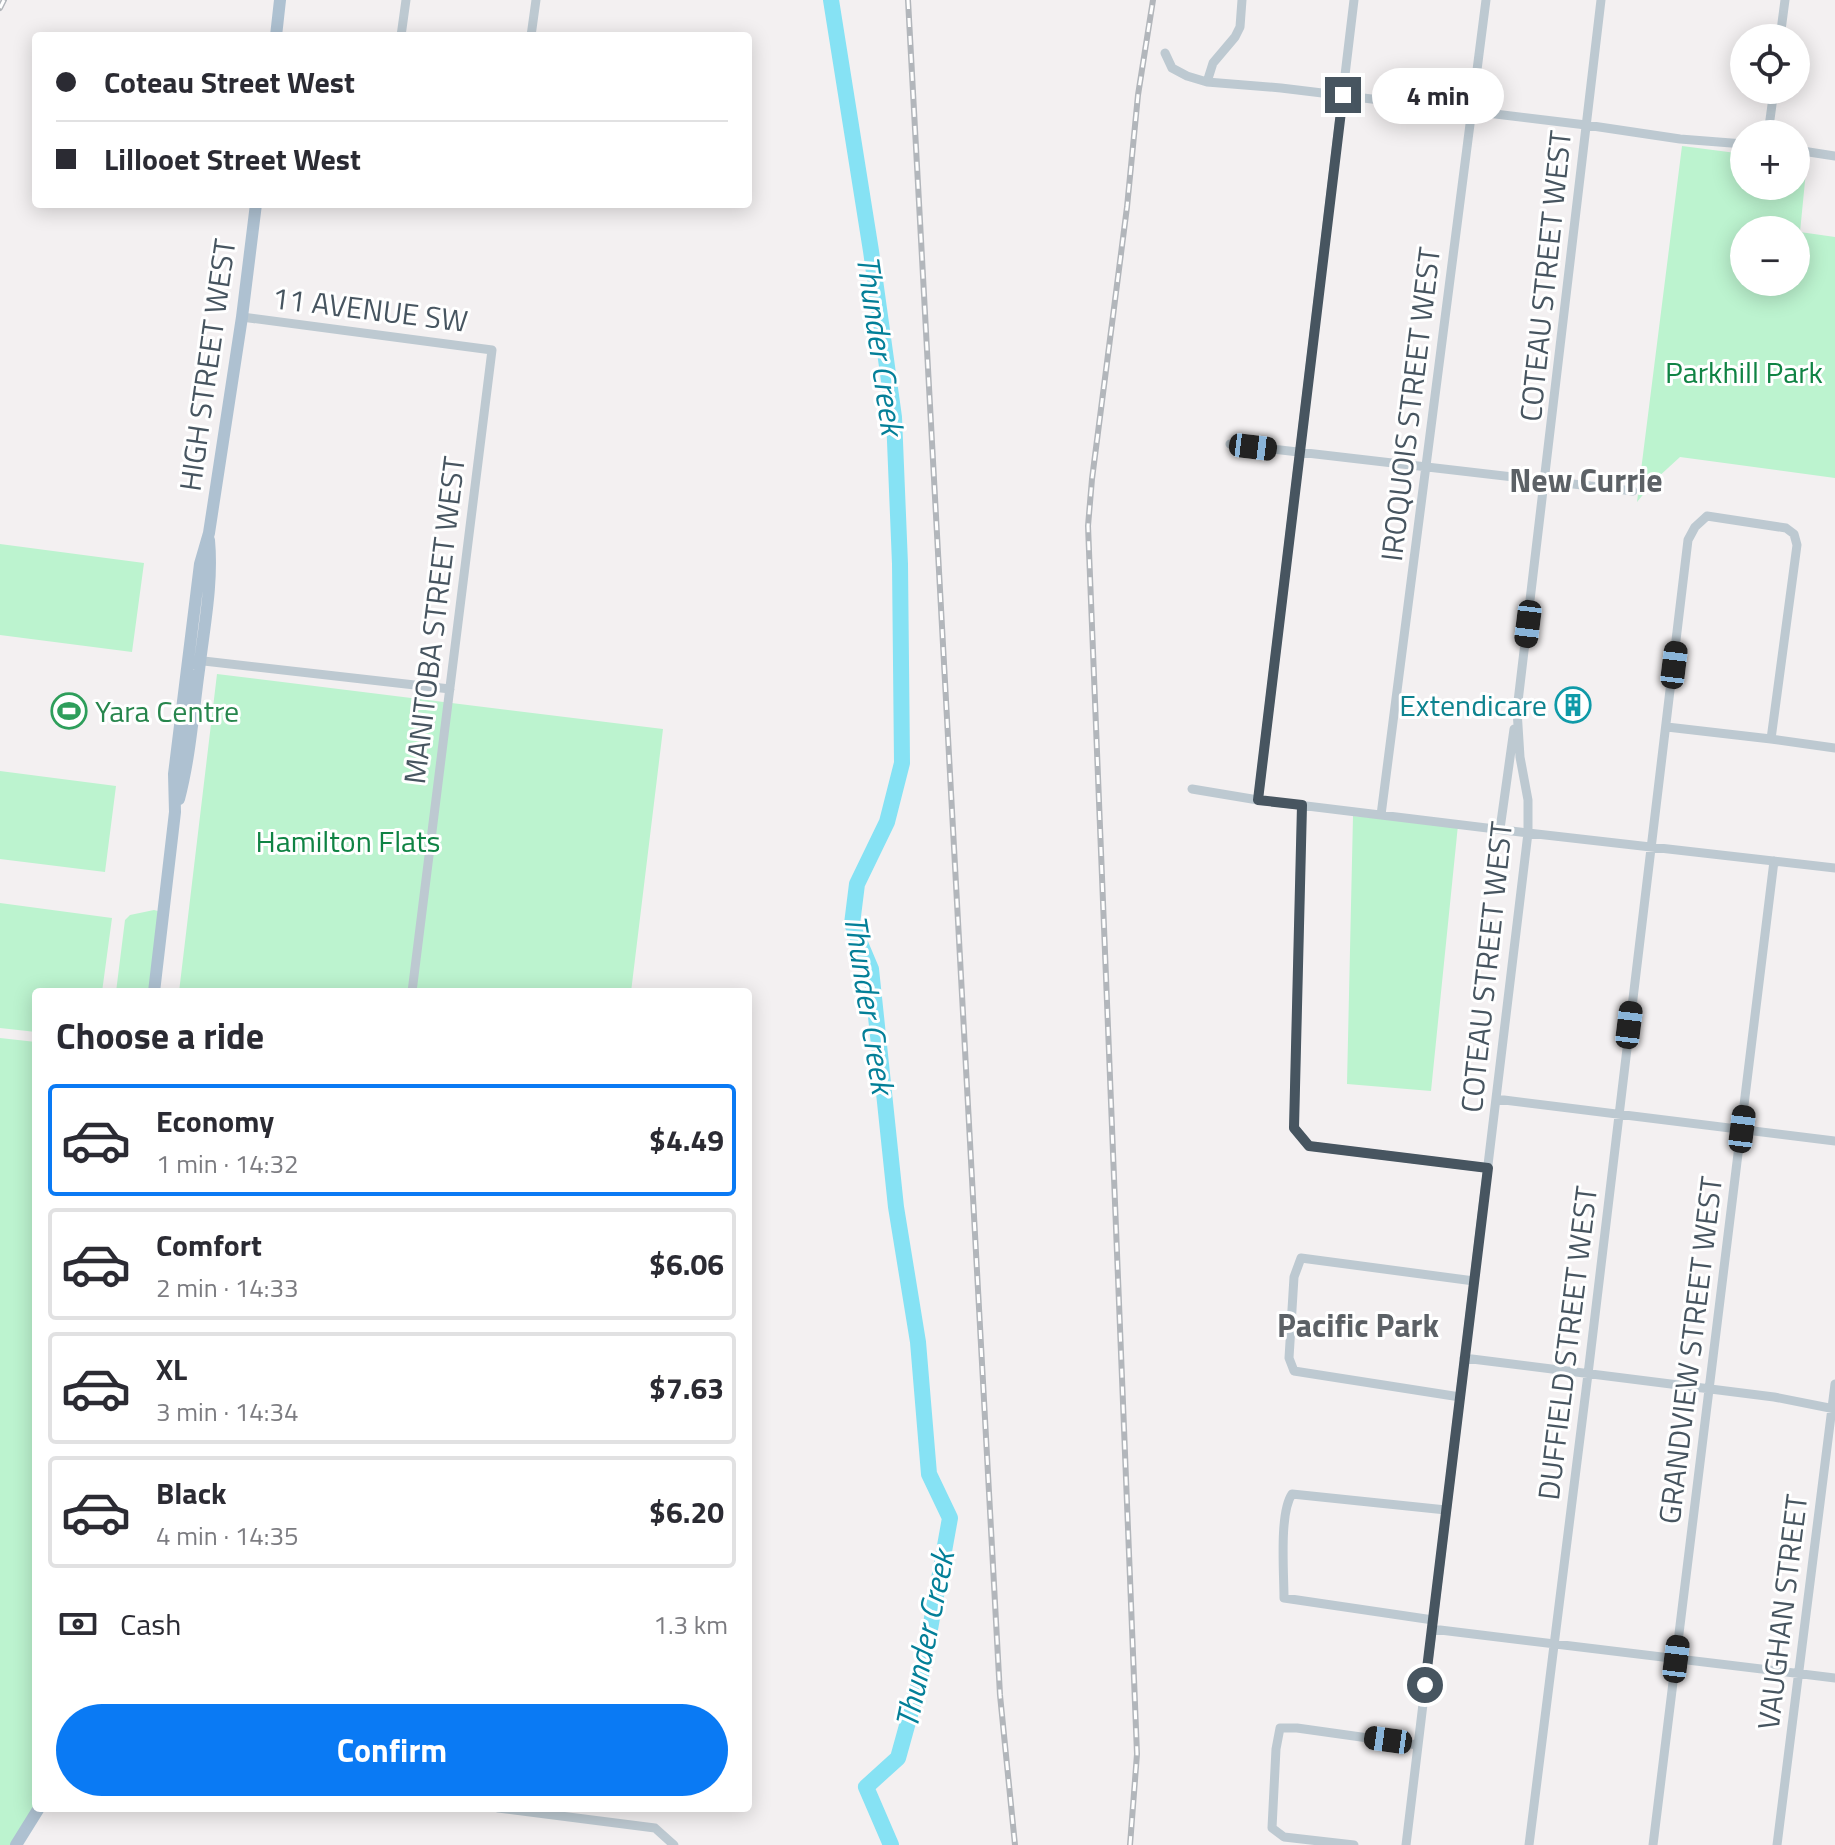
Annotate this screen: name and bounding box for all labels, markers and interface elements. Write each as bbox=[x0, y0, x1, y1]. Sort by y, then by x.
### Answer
map controls bbox=[1730, 24, 1810, 296]
button: locate bbox=[1730, 24, 1810, 104]
text: Coteau Street West bbox=[104, 59, 355, 105]
callout: 4 min bbox=[1371, 67, 1503, 123]
text: 4 min bbox=[1406, 76, 1470, 115]
route end bbox=[1325, 77, 1361, 113]
button: + bbox=[1730, 120, 1810, 200]
street label: COTEAU STREET WEST bbox=[1507, 128, 1583, 424]
text: Lillooet Street West bbox=[104, 136, 361, 182]
button: − bbox=[1730, 216, 1810, 296]
street label: HIGH STREET WEST bbox=[167, 236, 247, 494]
street label: IROQUOIS STREET WEST bbox=[1368, 244, 1452, 564]
water label: Thunder Creek bbox=[845, 252, 918, 441]
street label: 11 AVENUE SW bbox=[269, 274, 471, 344]
park label: Parkhill Park bbox=[1665, 349, 1823, 395]
car bbox=[1228, 432, 1278, 462]
street label: MANITOBA STREET WEST bbox=[391, 453, 477, 786]
district label: New Currie bbox=[1509, 456, 1663, 504]
car bbox=[1513, 599, 1543, 649]
car bbox=[1659, 640, 1689, 690]
place label: Extendicare bbox=[1399, 682, 1547, 728]
building icon: Extendicare bbox=[1554, 686, 1592, 724]
place label: Yara Centre bbox=[95, 688, 239, 734]
sports icon: Yara Centre bbox=[50, 692, 88, 730]
park label: Hamilton Flats bbox=[255, 818, 441, 864]
street label: COTEAU STREET WEST bbox=[1448, 819, 1524, 1115]
water label: Thunder Creek bbox=[832, 911, 908, 1101]
car bbox=[1614, 1000, 1644, 1050]
text: Choose a ride bbox=[56, 1008, 264, 1063]
text: Economy bbox=[156, 1098, 274, 1144]
icon: car bbox=[60, 1104, 132, 1176]
car bbox=[1727, 1104, 1757, 1154]
text: $4.49 bbox=[649, 1117, 724, 1163]
text: 1 min · 14:32 bbox=[156, 1144, 299, 1183]
street label: GRANDVIEW STREET WEST bbox=[1646, 1173, 1734, 1526]
street label: DUFFIELD STREET WEST bbox=[1525, 1183, 1609, 1502]
text: Comfort bbox=[156, 1222, 262, 1268]
icon: car bbox=[60, 1228, 132, 1300]
text: $6.06 bbox=[649, 1241, 724, 1287]
text: 2 min · 14:33 bbox=[156, 1268, 299, 1307]
district label: Pacific Park bbox=[1277, 1301, 1440, 1349]
text: XL bbox=[156, 1346, 187, 1392]
icon: car bbox=[60, 1352, 132, 1424]
text: $7.63 bbox=[649, 1365, 724, 1411]
text: 3 min · 14:34 bbox=[156, 1392, 299, 1431]
text: Black bbox=[156, 1470, 227, 1516]
icon: car bbox=[60, 1476, 132, 1548]
text: $6.20 bbox=[649, 1489, 724, 1535]
street label: VAUGHAN STREET bbox=[1745, 1492, 1819, 1732]
text: 4 min · 14:35 bbox=[156, 1516, 299, 1555]
water label: Thunder Creek bbox=[882, 1542, 967, 1732]
text: Cash bbox=[120, 1601, 181, 1647]
icon: cash bbox=[56, 1602, 100, 1646]
text: 1.3 km bbox=[653, 1605, 728, 1644]
car bbox=[1661, 1634, 1691, 1684]
route start bbox=[1407, 1667, 1443, 1703]
button: Confirm bbox=[56, 1704, 728, 1796]
car bbox=[1363, 1725, 1413, 1755]

